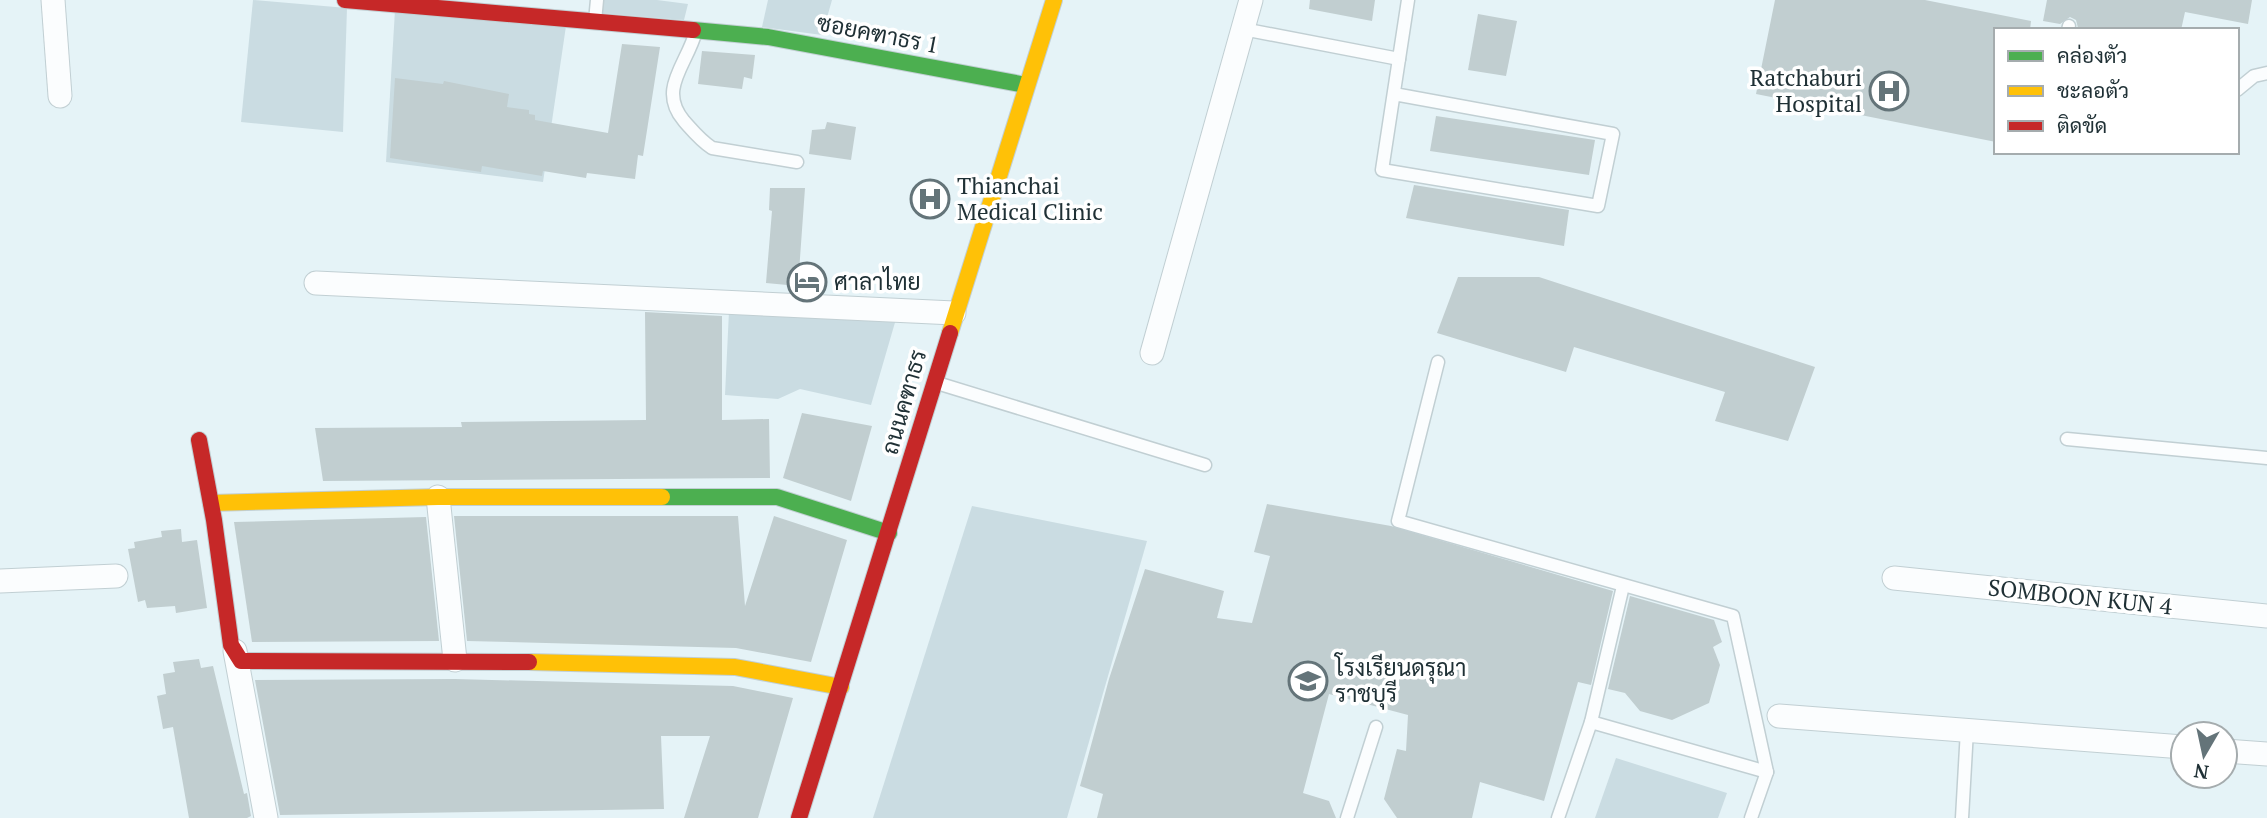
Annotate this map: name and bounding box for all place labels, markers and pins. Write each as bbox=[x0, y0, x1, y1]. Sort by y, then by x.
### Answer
place label: Ratchaburi Hospital bbox=[1750, 62, 1862, 119]
hospital icon: Ratchaburi Hospital bbox=[1868, 70, 1910, 112]
place label: Thianchai Medical Clinic bbox=[957, 170, 1103, 227]
hospital icon: Thianchai Medical Clinic bbox=[909, 178, 951, 220]
hotel icon: ศาลาไทย bbox=[786, 261, 828, 303]
place label: ศาลาไทย bbox=[834, 266, 921, 297]
place label: โรงเรียนดรุณา ราชบุรี bbox=[1333, 652, 1466, 710]
school or university icon: โรงเรียนดรุณา ราชบุรี bbox=[1287, 660, 1329, 702]

